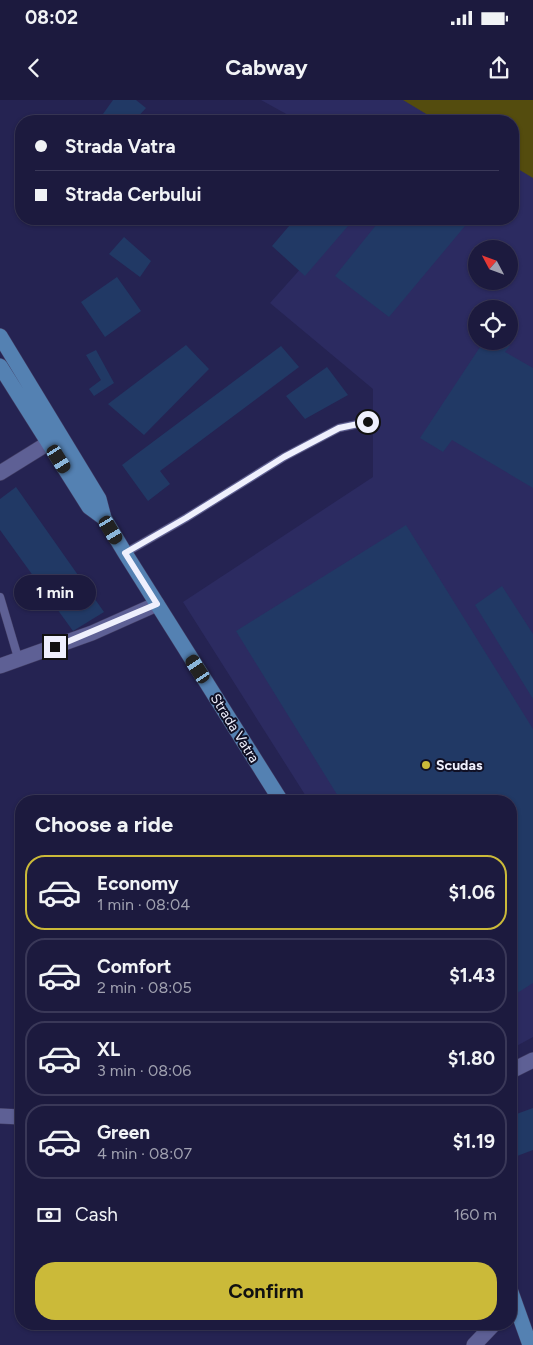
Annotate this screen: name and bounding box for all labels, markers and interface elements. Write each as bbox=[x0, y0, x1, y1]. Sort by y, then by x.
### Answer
text: 08:02 bbox=[25, 6, 78, 29]
icon: back bbox=[20, 54, 48, 82]
text: Cabway bbox=[225, 54, 308, 81]
icon: share bbox=[485, 54, 513, 82]
text: Strada Vatra bbox=[65, 135, 176, 158]
text: Strada Cerbului bbox=[65, 183, 202, 206]
north arrow bbox=[468, 240, 518, 290]
map controls bbox=[468, 240, 518, 350]
button: locate bbox=[468, 300, 518, 350]
route start bbox=[357, 411, 379, 433]
car bbox=[44, 442, 73, 476]
car bbox=[96, 513, 125, 547]
callout: 1 min bbox=[14, 574, 96, 610]
text: 1 min bbox=[36, 583, 74, 602]
route end bbox=[44, 636, 66, 658]
car bbox=[183, 652, 212, 686]
street label: Strada Vatra bbox=[207, 691, 262, 766]
place label: Scudas bbox=[436, 757, 483, 774]
marker: Scudas bbox=[420, 759, 432, 771]
text: Choose a ride bbox=[35, 811, 173, 838]
icon: car bbox=[37, 870, 82, 915]
text: Economy bbox=[97, 872, 179, 895]
text: $1.06 bbox=[448, 881, 495, 904]
text: 1 min · 08:04 bbox=[97, 895, 190, 914]
icon: car bbox=[37, 953, 82, 998]
text: Comfort bbox=[97, 955, 172, 978]
text: $1.43 bbox=[449, 964, 495, 987]
text: 2 min · 08:05 bbox=[97, 978, 192, 997]
icon: car bbox=[37, 1036, 82, 1081]
text: XL bbox=[97, 1038, 120, 1061]
text: $1.80 bbox=[448, 1047, 495, 1070]
text: 3 min · 08:06 bbox=[97, 1061, 191, 1080]
icon: car bbox=[37, 1119, 82, 1164]
text: Green bbox=[97, 1121, 150, 1144]
text: $1.19 bbox=[453, 1130, 495, 1153]
text: 4 min · 08:07 bbox=[97, 1144, 192, 1163]
icon: cash bbox=[35, 1201, 63, 1229]
text: Cash bbox=[75, 1203, 118, 1226]
text: 160 m bbox=[454, 1205, 497, 1224]
button: Confirm bbox=[35, 1262, 497, 1320]

